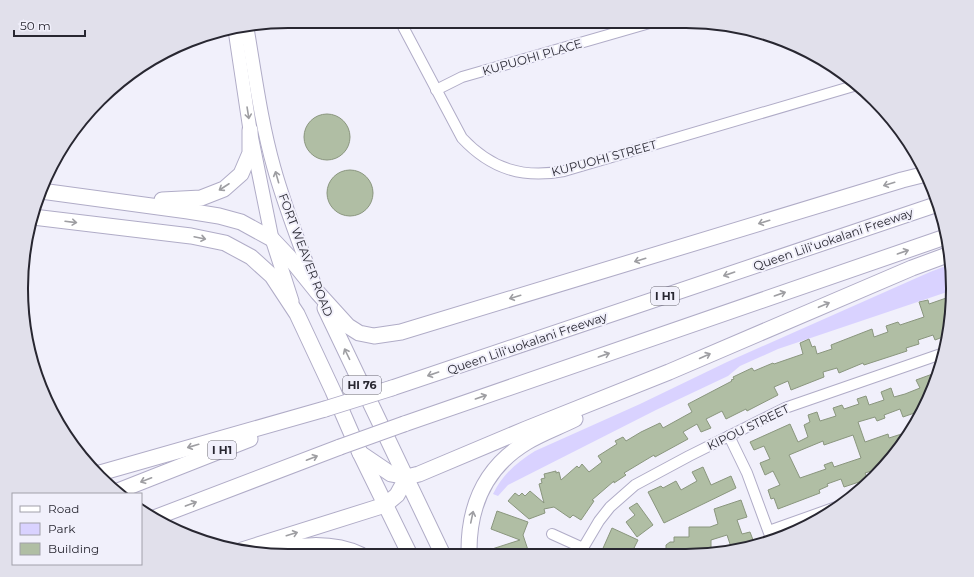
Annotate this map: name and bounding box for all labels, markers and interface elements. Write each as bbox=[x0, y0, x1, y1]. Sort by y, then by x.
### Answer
scale bar bbox=[14, 12, 85, 38]
text: 50 m bbox=[20, 18, 51, 33]
street label: KUPUOHI PLACE bbox=[480, 36, 584, 78]
one-way arrow bbox=[244, 106, 252, 119]
street label: KUPUOHI STREET bbox=[550, 137, 658, 179]
one-way arrow bbox=[273, 171, 280, 184]
one-way arrow bbox=[882, 181, 895, 188]
one-way arrow bbox=[219, 183, 230, 191]
street label: FORT WEAVER ROAD bbox=[276, 191, 336, 319]
street label: Queen Liliʻuokalani Freeway bbox=[751, 204, 915, 273]
one-way arrow bbox=[65, 218, 78, 226]
one-way arrow bbox=[758, 219, 771, 226]
one-way arrow bbox=[194, 234, 207, 242]
one-way arrow bbox=[896, 247, 908, 255]
one-way arrow bbox=[633, 257, 646, 264]
one-way arrow bbox=[723, 271, 735, 279]
road number: I H1 bbox=[651, 287, 679, 305]
one-way arrow bbox=[773, 290, 786, 297]
one-way arrow bbox=[509, 294, 522, 301]
one-way arrow bbox=[818, 300, 830, 308]
street label: Queen Liliʻuokalani Freeway bbox=[445, 308, 609, 377]
one-way arrow bbox=[343, 348, 350, 360]
one-way arrow bbox=[597, 351, 610, 358]
one-way arrow bbox=[698, 352, 710, 359]
one-way arrow bbox=[427, 371, 439, 379]
road number: HI 76 bbox=[343, 376, 381, 394]
one-way arrow bbox=[475, 393, 487, 401]
street label: KIPOU STREET bbox=[705, 401, 791, 453]
road number: I H1 bbox=[208, 441, 236, 459]
one-way arrow bbox=[187, 443, 200, 450]
one-way arrow bbox=[305, 453, 317, 461]
one-way arrow bbox=[140, 477, 152, 484]
legend bbox=[12, 493, 142, 565]
one-way arrow bbox=[184, 500, 196, 508]
text: Road bbox=[48, 501, 79, 516]
one-way arrow bbox=[469, 511, 477, 524]
text: Park bbox=[48, 521, 76, 536]
one-way arrow bbox=[286, 530, 299, 537]
text: Building bbox=[48, 541, 99, 556]

